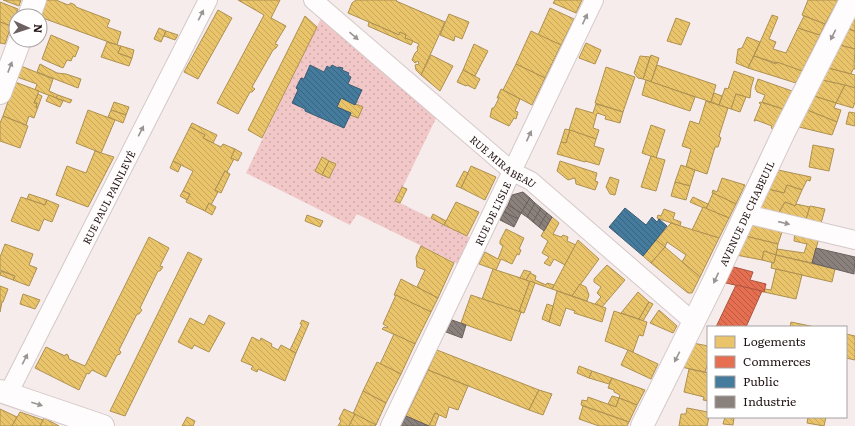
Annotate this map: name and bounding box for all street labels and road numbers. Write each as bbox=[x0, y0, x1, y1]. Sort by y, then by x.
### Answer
street label: RUE MIRABEAU bbox=[467, 131, 540, 191]
street label: RUE PAUL PAINLEVÉ bbox=[78, 147, 138, 246]
street label: AVENUE DE CHABEUIL bbox=[715, 158, 777, 268]
street label: RUE DE L'ISLE bbox=[470, 179, 514, 248]

